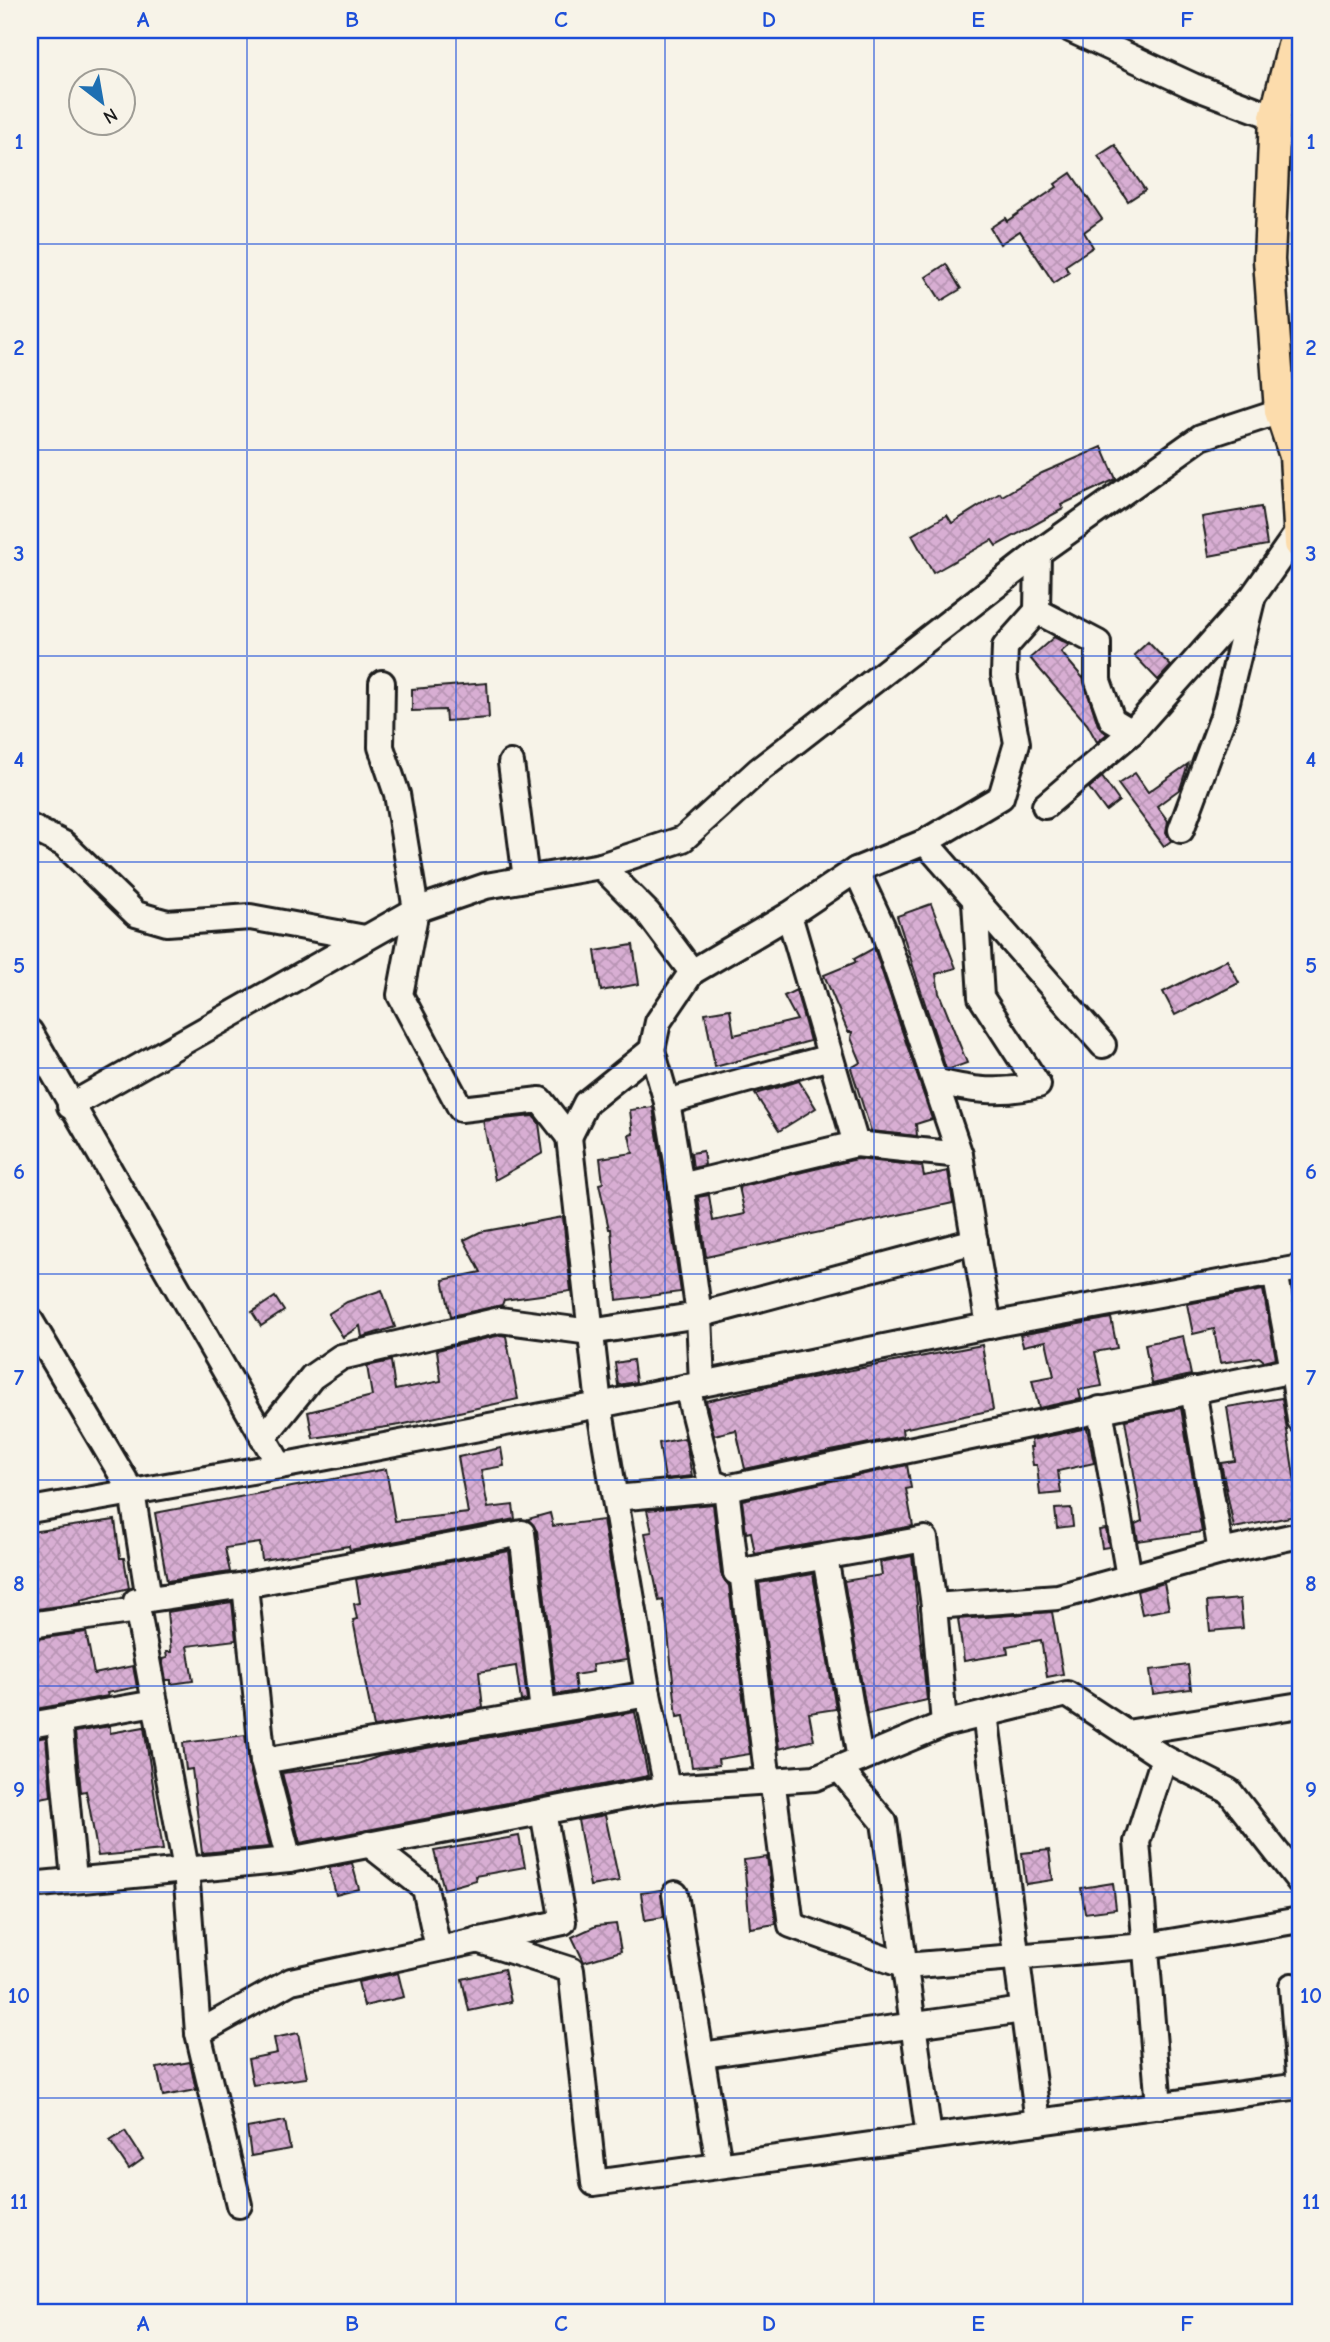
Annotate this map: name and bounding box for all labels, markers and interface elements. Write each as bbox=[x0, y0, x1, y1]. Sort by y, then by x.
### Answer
text: A bbox=[137, 6, 150, 33]
text: B bbox=[345, 6, 359, 33]
text: C bbox=[554, 6, 568, 33]
text: D bbox=[762, 6, 776, 33]
text: E bbox=[971, 6, 985, 33]
text: F bbox=[1180, 6, 1194, 33]
north arrow bbox=[66, 66, 136, 136]
text: N bbox=[99, 103, 121, 128]
text: 1 bbox=[14, 128, 24, 155]
text: 1 bbox=[1306, 128, 1316, 155]
text: 2 bbox=[13, 334, 25, 361]
text: 2 bbox=[1305, 334, 1317, 361]
text: 3 bbox=[13, 540, 25, 567]
text: 3 bbox=[1305, 540, 1317, 567]
text: 4 bbox=[14, 746, 25, 773]
text: 4 bbox=[1306, 746, 1317, 773]
text: 5 bbox=[13, 952, 25, 979]
text: 5 bbox=[1305, 952, 1317, 979]
text: 6 bbox=[13, 1158, 25, 1185]
text: 6 bbox=[1305, 1158, 1317, 1185]
text: 7 bbox=[14, 1364, 25, 1391]
text: 7 bbox=[1306, 1364, 1317, 1391]
text: 8 bbox=[13, 1570, 25, 1597]
text: 8 bbox=[1305, 1570, 1317, 1597]
text: 9 bbox=[13, 1776, 25, 1803]
text: 9 bbox=[1305, 1776, 1317, 1803]
text: 10 bbox=[8, 1982, 30, 2009]
text: 10 bbox=[1300, 1982, 1322, 2009]
text: 11 bbox=[10, 2188, 28, 2215]
text: 11 bbox=[1302, 2188, 1320, 2215]
text: A bbox=[137, 2310, 150, 2337]
text: B bbox=[345, 2310, 359, 2337]
text: C bbox=[554, 2310, 568, 2337]
text: D bbox=[762, 2310, 776, 2337]
text: E bbox=[971, 2310, 985, 2337]
text: F bbox=[1180, 2310, 1194, 2337]

